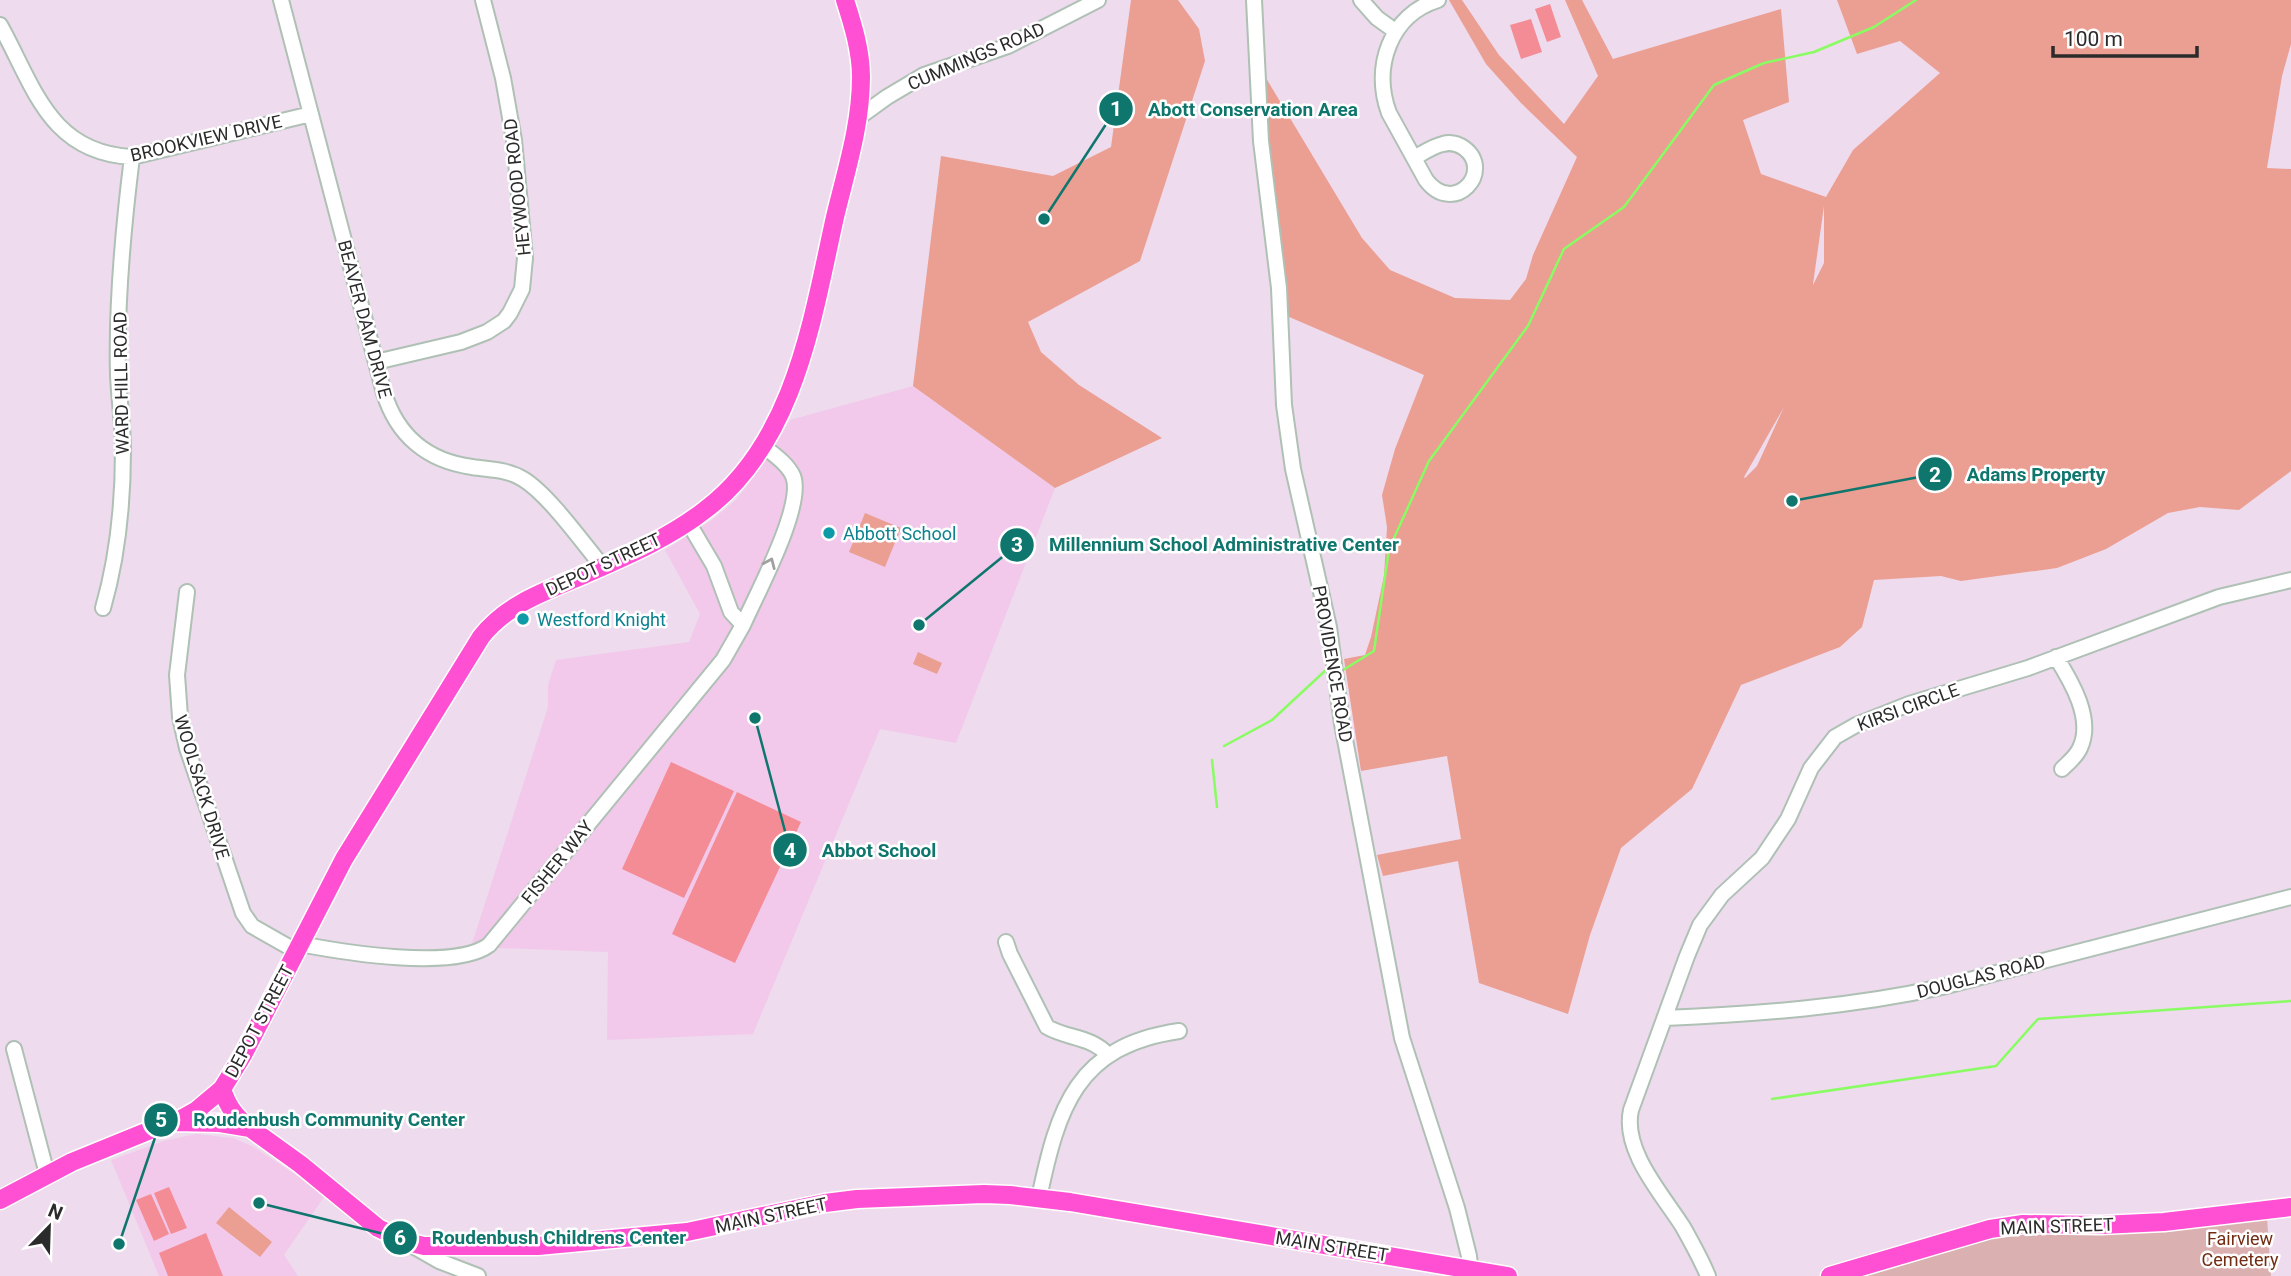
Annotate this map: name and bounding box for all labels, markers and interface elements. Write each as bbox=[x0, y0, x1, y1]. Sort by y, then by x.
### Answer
scale bar bbox=[2053, 14, 2196, 58]
street label: CUMMINGS ROAD bbox=[904, 18, 1048, 94]
text: 100 m bbox=[2064, 27, 2123, 51]
callout: Abott Conservation Area bbox=[1099, 89, 1372, 129]
text: 1 bbox=[1110, 97, 1122, 121]
text: Abott Conservation Area bbox=[1148, 98, 1358, 121]
street label: BROOKVIEW DRIVE bbox=[128, 110, 284, 166]
street label: HEYWOOD ROAD bbox=[499, 117, 535, 257]
street label: BEAVER DAM DRIVE bbox=[334, 238, 396, 400]
street label: WARD HILL ROAD bbox=[109, 311, 133, 455]
callout: Adams Property bbox=[1918, 454, 2119, 494]
text: 2 bbox=[1929, 463, 1941, 487]
text: Adams Property bbox=[1967, 463, 2106, 486]
place label: Abbott School bbox=[843, 523, 956, 544]
marker: Abbott School bbox=[821, 525, 837, 541]
callout: Millennium School Administrative Center bbox=[1000, 525, 1413, 565]
street label: DEPOT STREET bbox=[542, 528, 664, 600]
text: 3 bbox=[1011, 533, 1023, 557]
text: Millennium School Administrative Center bbox=[1049, 533, 1399, 556]
one-way arrow bbox=[762, 558, 776, 570]
street label: PROVIDENCE ROAD bbox=[1309, 584, 1357, 744]
place label: Westford Knight bbox=[537, 609, 666, 630]
marker: Westford Knight bbox=[515, 611, 531, 627]
street label: KIRSI CIRCLE bbox=[1854, 679, 1962, 735]
street label: WOOLSACK DRIVE bbox=[170, 712, 234, 862]
street label: FISHER WAY bbox=[517, 816, 597, 908]
callout: Abbot School bbox=[772, 830, 950, 870]
text: 4 bbox=[784, 839, 796, 863]
text: Abbot School bbox=[822, 839, 936, 862]
street label: DOUGLAS ROAD bbox=[1915, 950, 2047, 1002]
street label: DEPOT STREET bbox=[221, 961, 298, 1081]
callout: Roudenbush Community Center bbox=[144, 1100, 478, 1140]
text: 5 bbox=[155, 1108, 167, 1132]
text: Roudenbush Community Center bbox=[193, 1108, 465, 1131]
north arrow bbox=[14, 1192, 84, 1262]
street label: MAIN STREET bbox=[713, 1193, 829, 1237]
text: N bbox=[45, 1199, 66, 1225]
street label: MAIN STREET bbox=[2000, 1214, 2114, 1238]
callout: Roudenbush Childrens Center bbox=[383, 1218, 700, 1258]
text: 6 bbox=[394, 1226, 406, 1250]
text: Roudenbush Childrens Center bbox=[432, 1226, 686, 1249]
street label: MAIN STREET bbox=[1274, 1227, 1390, 1265]
park label: Fairview Cemetery bbox=[2202, 1228, 2279, 1270]

